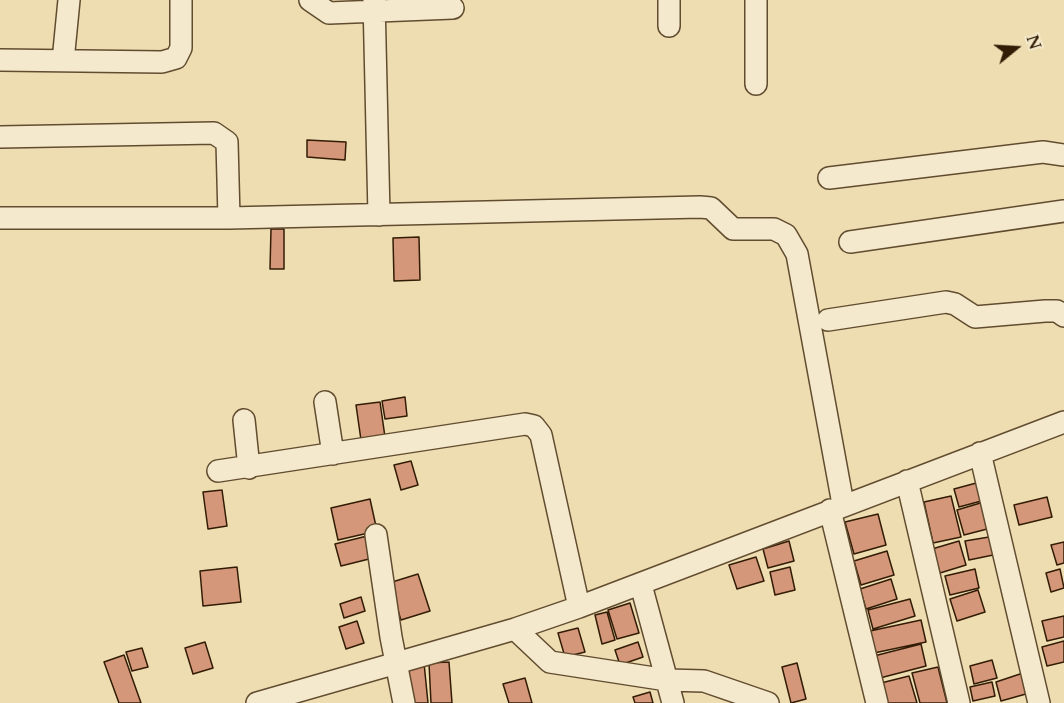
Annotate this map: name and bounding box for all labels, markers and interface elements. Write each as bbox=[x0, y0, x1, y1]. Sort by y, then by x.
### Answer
north arrow bbox=[986, 18, 1046, 78]
text: N bbox=[1021, 32, 1046, 52]

